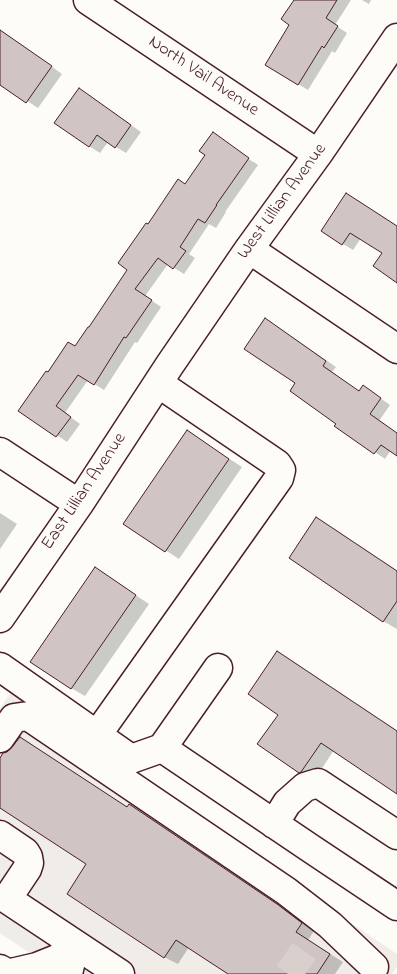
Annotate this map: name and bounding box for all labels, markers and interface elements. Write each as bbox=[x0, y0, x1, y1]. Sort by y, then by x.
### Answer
street label: North Vail Avenue bbox=[144, 32, 262, 122]
street label: West Lillian Avenue bbox=[234, 140, 332, 264]
street label: East Lillian Avenue bbox=[38, 429, 132, 555]

